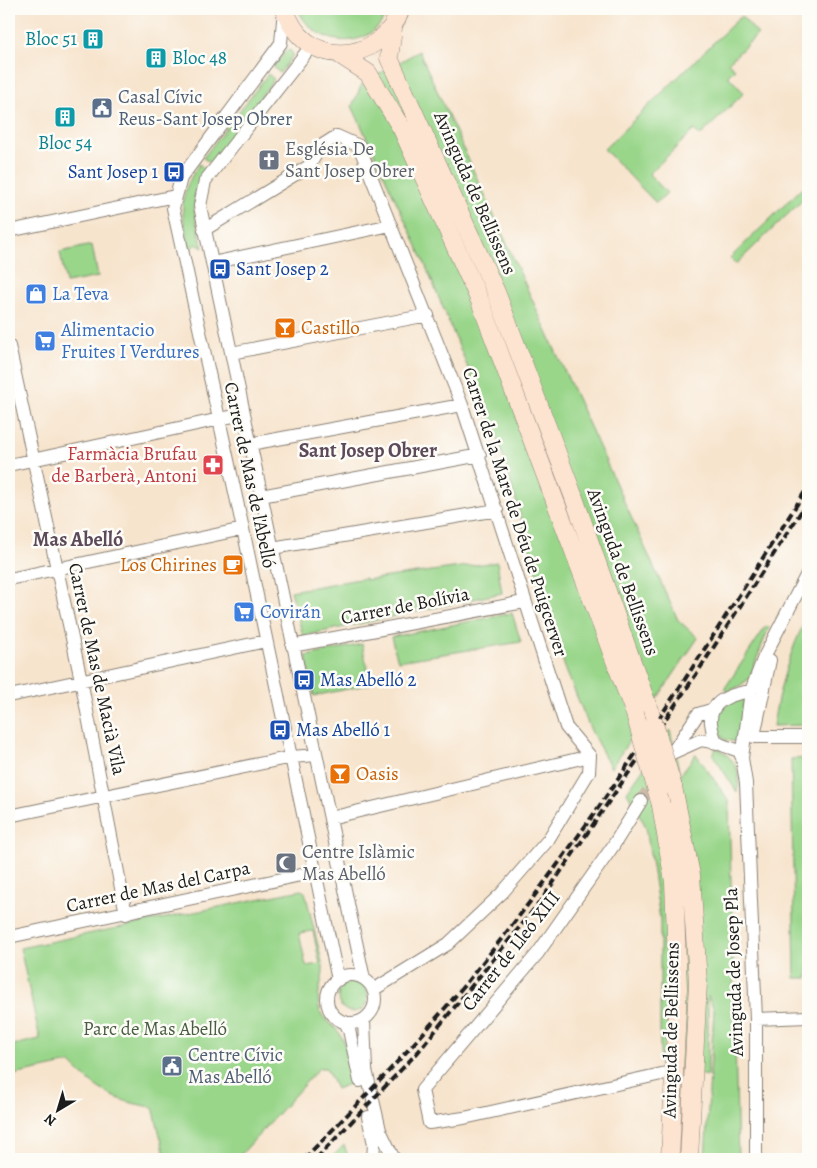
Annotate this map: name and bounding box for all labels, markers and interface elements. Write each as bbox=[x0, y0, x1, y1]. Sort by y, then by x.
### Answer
place label: Bloc 51 bbox=[25, 26, 77, 52]
building icon: Bloc 51 bbox=[81, 27, 105, 51]
place label: Bloc 48 bbox=[172, 45, 227, 71]
building icon: Bloc 48 bbox=[144, 46, 168, 70]
place label: Casal Cívic Reus-Sant Josep Obrer bbox=[118, 84, 292, 132]
public building icon: Casal Cívic Reus-Sant Josep Obrer bbox=[90, 96, 114, 120]
building icon: Bloc 54 bbox=[53, 105, 77, 129]
street label: Avinguda de Bellissens bbox=[427, 106, 523, 279]
place label: Bloc 54 bbox=[38, 130, 92, 156]
place label: Església De Sant Josep Obrer bbox=[285, 136, 415, 184]
church icon: Església De Sant Josep Obrer bbox=[257, 148, 281, 172]
place label: Sant Josep 1 bbox=[68, 159, 158, 185]
bus stop icon: Sant Josep 1 bbox=[162, 160, 186, 184]
place label: Sant Josep 2 bbox=[236, 256, 329, 282]
bus stop icon: Sant Josep 2 bbox=[208, 257, 232, 281]
place label: La Teva bbox=[52, 281, 109, 307]
shop icon: La Teva bbox=[24, 282, 48, 306]
place label: Castillo bbox=[301, 315, 360, 341]
bar icon: Castillo bbox=[273, 316, 297, 340]
place label: Alimentacio Fruites I Verdures bbox=[60, 317, 200, 365]
supermarket icon: Alimentacio Fruites I Verdures bbox=[33, 329, 57, 353]
street label: Carrer de la Mare de Déu de Puigcerver bbox=[456, 364, 574, 660]
street label: Carrer de Mas de l'Abelló bbox=[218, 380, 282, 570]
district label: Sant Josep Obrer bbox=[299, 437, 437, 464]
place label: Farmàcia Brufau de Barberà, Antoni bbox=[51, 441, 198, 489]
pharmacy icon: Farmàcia Brufau de Barberà, Antoni bbox=[201, 453, 225, 477]
street label: Avinguda de Bellissens bbox=[580, 484, 665, 659]
district label: Mas Abelló bbox=[33, 526, 123, 553]
place label: Los Chirines bbox=[120, 552, 217, 578]
cafe icon: Los Chirines bbox=[221, 553, 245, 577]
street label: Carrer de Mas de Macià Vila bbox=[62, 561, 132, 778]
street label: Carrer de Bolívia bbox=[339, 581, 472, 631]
place label: Covirán bbox=[260, 599, 321, 625]
supermarket icon: Covirán bbox=[232, 600, 256, 624]
place label: Mas Abelló 2 bbox=[320, 667, 417, 693]
bus stop icon: Mas Abelló 2 bbox=[292, 668, 316, 692]
place label: Mas Abelló 1 bbox=[296, 717, 391, 743]
bus stop icon: Mas Abelló 1 bbox=[268, 718, 292, 742]
place label: Oasis bbox=[356, 761, 399, 787]
bar icon: Oasis bbox=[328, 762, 352, 786]
place label: Centre Islàmic Mas Abelló bbox=[302, 839, 415, 887]
mosque icon: Centre Islàmic Mas Abelló bbox=[274, 851, 298, 875]
street label: Carrer de Mas del Carpa bbox=[64, 855, 252, 919]
street label: Carrer de Lleó XIII bbox=[456, 885, 566, 1017]
street label: Avinguda de Josep Pla bbox=[718, 887, 750, 1058]
street label: Avinguda de Bellissens bbox=[656, 942, 686, 1119]
park label: Parc de Mas Abelló bbox=[83, 1016, 227, 1042]
place label: Centre Cívic Mas Abelló bbox=[188, 1042, 283, 1090]
public building icon: Centre Cívic Mas Abelló bbox=[160, 1054, 184, 1078]
north arrow bbox=[32, 1086, 82, 1136]
text: N bbox=[40, 1109, 60, 1130]

